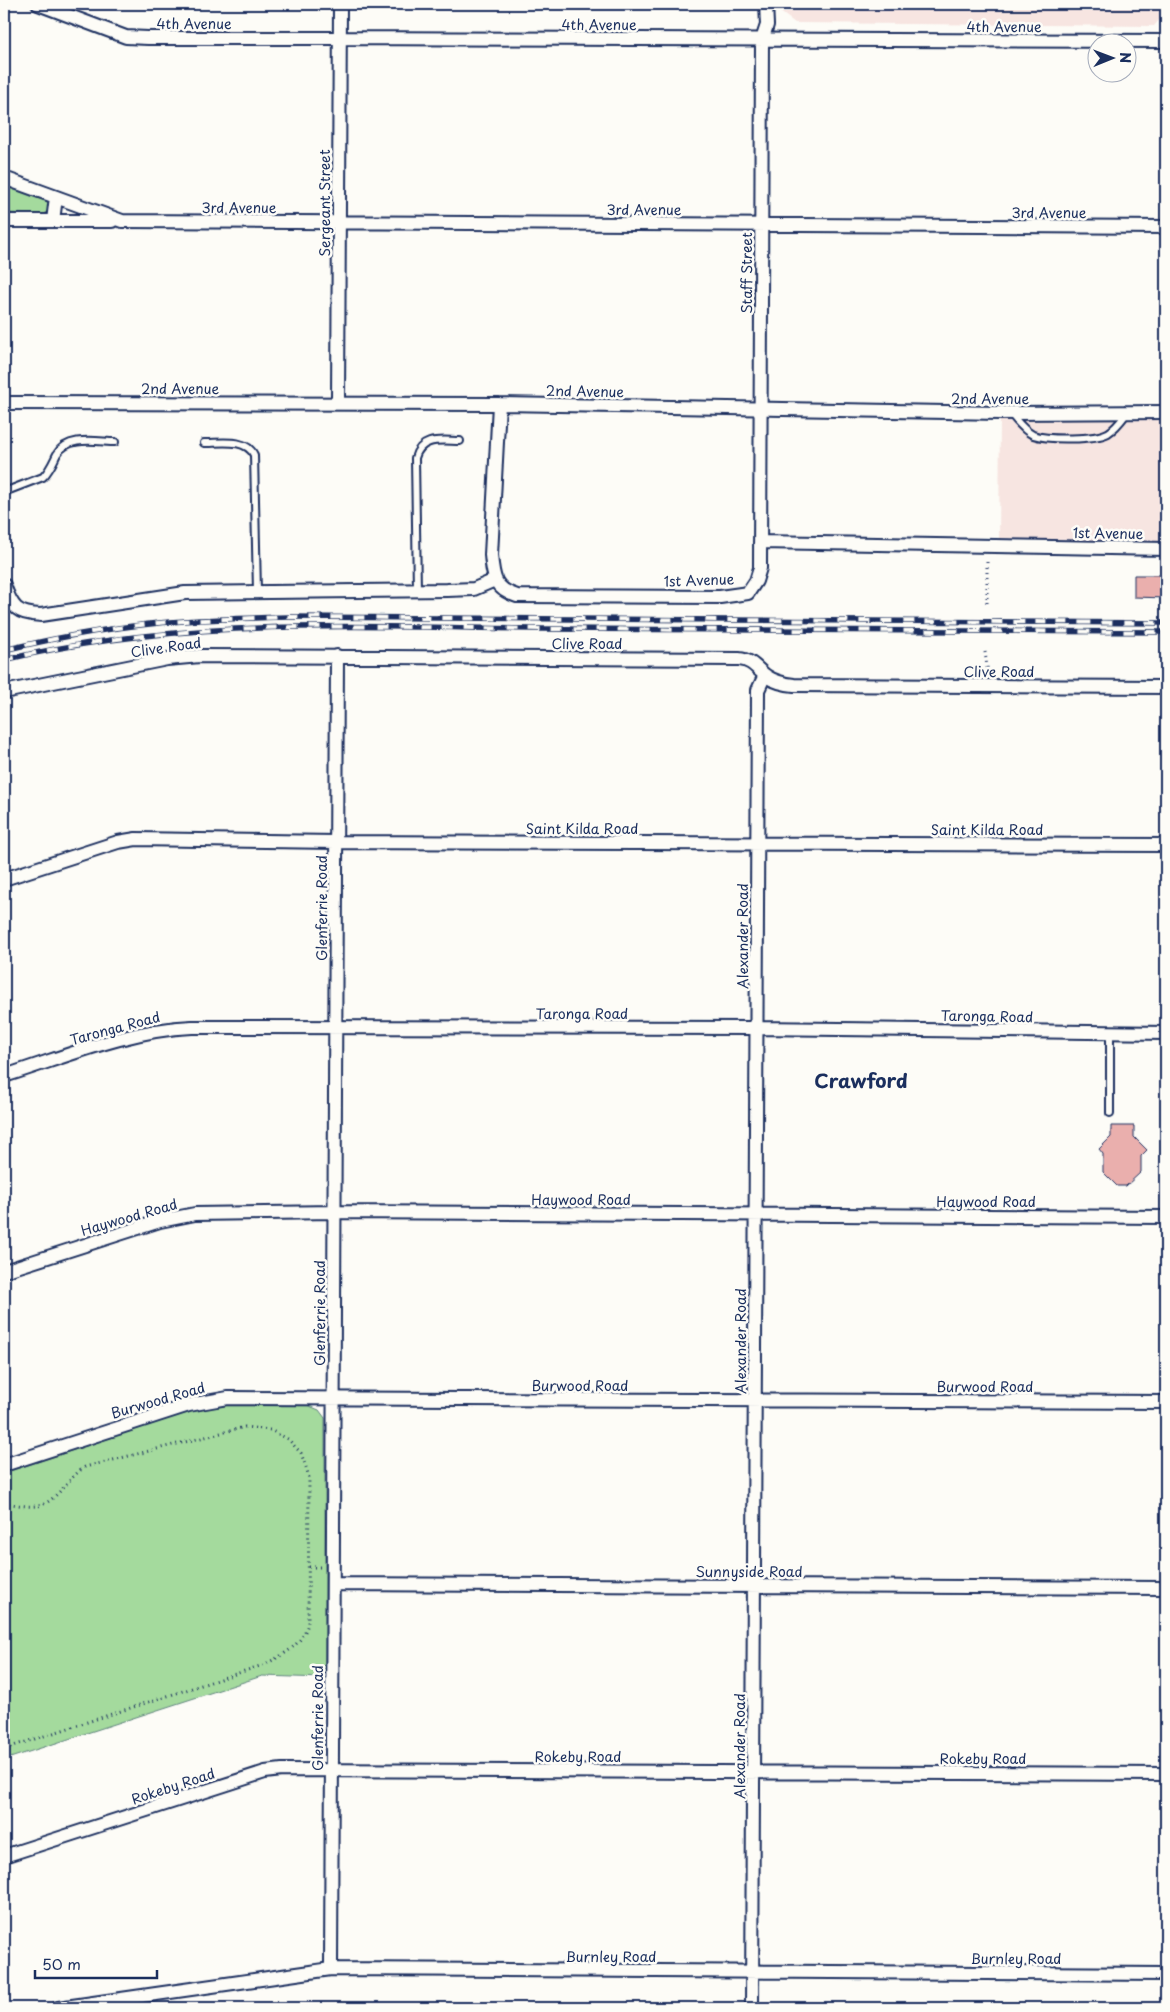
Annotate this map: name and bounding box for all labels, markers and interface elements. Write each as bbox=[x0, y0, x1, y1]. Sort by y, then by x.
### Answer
street label: 4th Avenue bbox=[156, 13, 232, 34]
street label: 4th Avenue bbox=[561, 14, 637, 35]
street label: 4th Avenue bbox=[966, 16, 1042, 37]
north arrow bbox=[1088, 32, 1138, 82]
text: N bbox=[1115, 52, 1136, 63]
street label: Sergeant Street bbox=[314, 149, 335, 257]
street label: 3rd Avenue bbox=[202, 197, 277, 218]
street label: 3rd Avenue bbox=[607, 199, 682, 220]
street label: 3rd Avenue bbox=[1012, 202, 1087, 223]
street label: Staff Street bbox=[736, 232, 757, 314]
street label: 2nd Avenue bbox=[141, 378, 219, 399]
street label: 2nd Avenue bbox=[546, 380, 625, 402]
street label: 2nd Avenue bbox=[951, 388, 1029, 409]
street label: 1st Avenue bbox=[1073, 522, 1144, 544]
street label: 1st Avenue bbox=[663, 568, 735, 592]
street label: Clive Road bbox=[129, 632, 203, 662]
street label: Clive Road bbox=[551, 633, 623, 654]
street label: Clive Road bbox=[963, 661, 1035, 682]
street label: Saint Kilda Road bbox=[526, 818, 638, 839]
street label: Saint Kilda Road bbox=[931, 819, 1043, 840]
street label: Glenferrie Road bbox=[311, 855, 332, 961]
street label: Alexander Road bbox=[732, 883, 753, 989]
street label: Taronga Road bbox=[536, 1003, 628, 1024]
street label: Taronga Road bbox=[941, 1005, 1033, 1027]
street label: Taronga Road bbox=[68, 1006, 162, 1050]
district label: Crawford bbox=[814, 1066, 908, 1094]
street label: Haywood Road bbox=[531, 1189, 631, 1210]
street label: Haywood Road bbox=[936, 1191, 1036, 1212]
street label: Haywood Road bbox=[78, 1193, 180, 1241]
street label: Glenferrie Road bbox=[309, 1260, 330, 1366]
street label: Alexander Road bbox=[730, 1288, 751, 1394]
street label: Burwood Road bbox=[531, 1375, 629, 1396]
street label: Burwood Road bbox=[936, 1376, 1034, 1397]
street label: Burwood Road bbox=[108, 1377, 208, 1423]
street label: Sunnyside Road bbox=[695, 1561, 803, 1582]
street label: Glenferrie Road bbox=[307, 1665, 328, 1771]
street label: Alexander Road bbox=[729, 1693, 750, 1799]
street label: Rokeby Road bbox=[535, 1746, 621, 1767]
street label: Rokeby Road bbox=[940, 1748, 1026, 1769]
street label: Rokeby Road bbox=[128, 1763, 218, 1809]
street label: Burnley Road bbox=[566, 1946, 656, 1967]
scale bar bbox=[35, 1947, 158, 1979]
street label: Burnley Road bbox=[971, 1948, 1061, 1969]
text: 50 m bbox=[42, 1952, 81, 1975]

